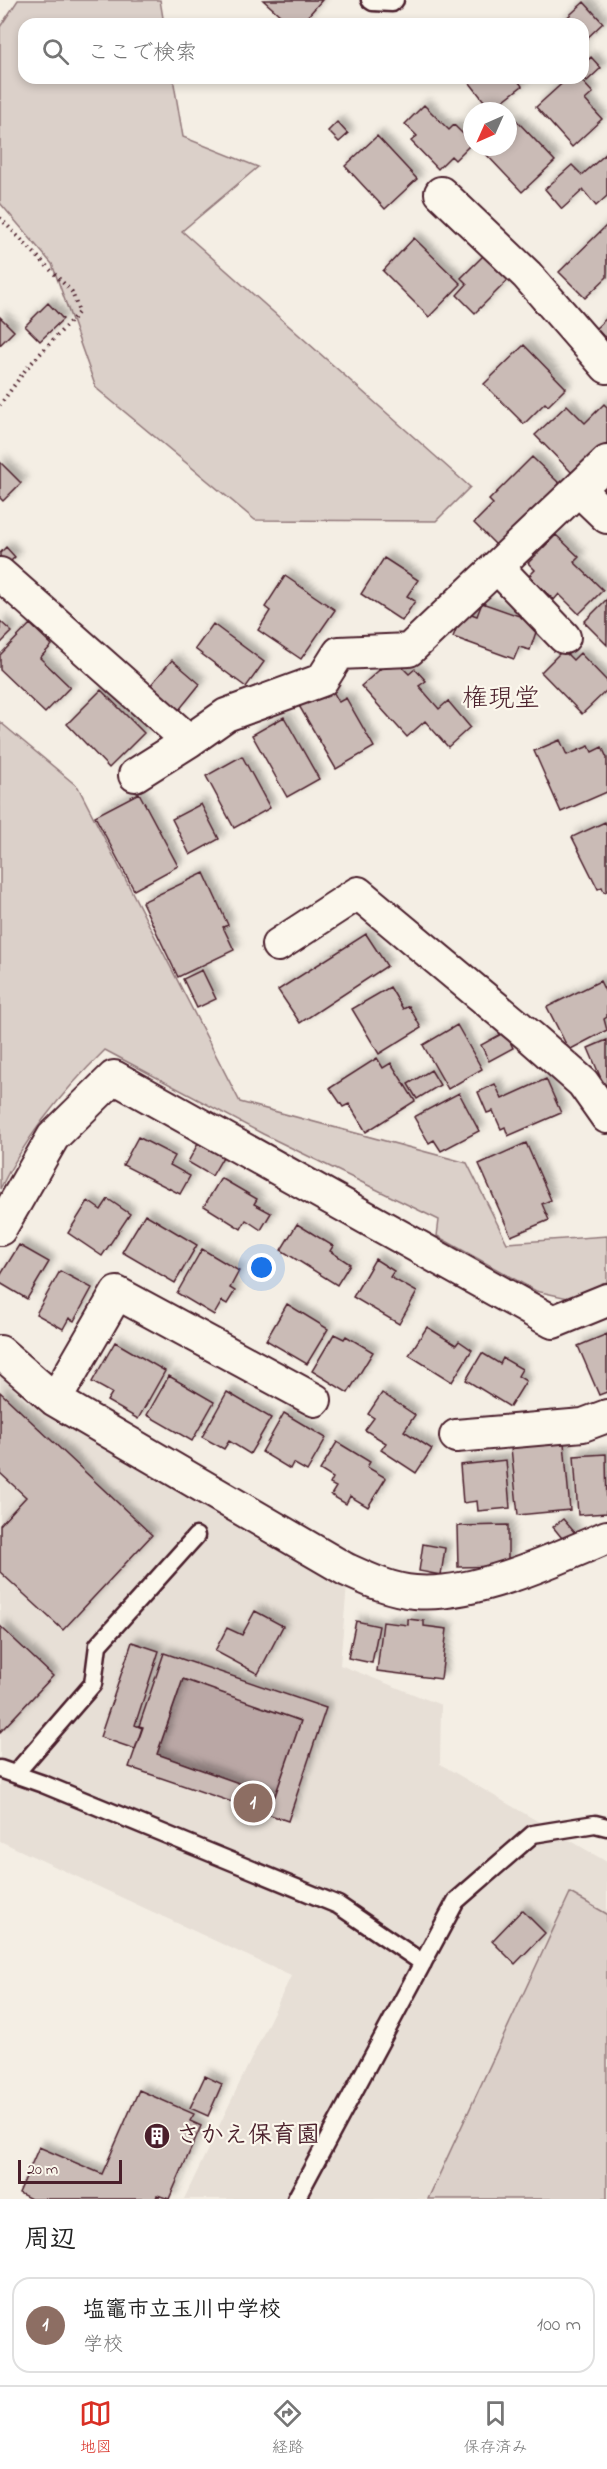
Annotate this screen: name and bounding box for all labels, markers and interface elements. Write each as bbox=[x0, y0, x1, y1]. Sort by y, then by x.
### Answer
search box bbox=[18, 18, 589, 84]
icon: search bbox=[39, 35, 72, 68]
text: ここで検索 bbox=[87, 38, 197, 70]
north arrow bbox=[463, 102, 517, 156]
district label: 権現堂 bbox=[462, 681, 540, 719]
your location bbox=[247, 1253, 276, 1282]
pin: 1 bbox=[234, 1780, 272, 1826]
place label: さかえ保育園 bbox=[176, 2119, 320, 2154]
building icon: さかえ保育園 bbox=[142, 2121, 172, 2151]
scale bar bbox=[18, 2157, 122, 2184]
text: 20 m bbox=[27, 2158, 58, 2182]
text: 周辺 bbox=[24, 2222, 76, 2260]
text: 塩竈市立玉川中学校 bbox=[83, 2295, 281, 2327]
text: 1 bbox=[42, 2311, 49, 2340]
text: 100 m bbox=[537, 2311, 581, 2340]
text: 学校 bbox=[83, 2331, 123, 2360]
tab: 地図 bbox=[79, 2397, 112, 2460]
tab: 経路 bbox=[271, 2397, 304, 2460]
tab: 保存済み bbox=[463, 2397, 527, 2460]

